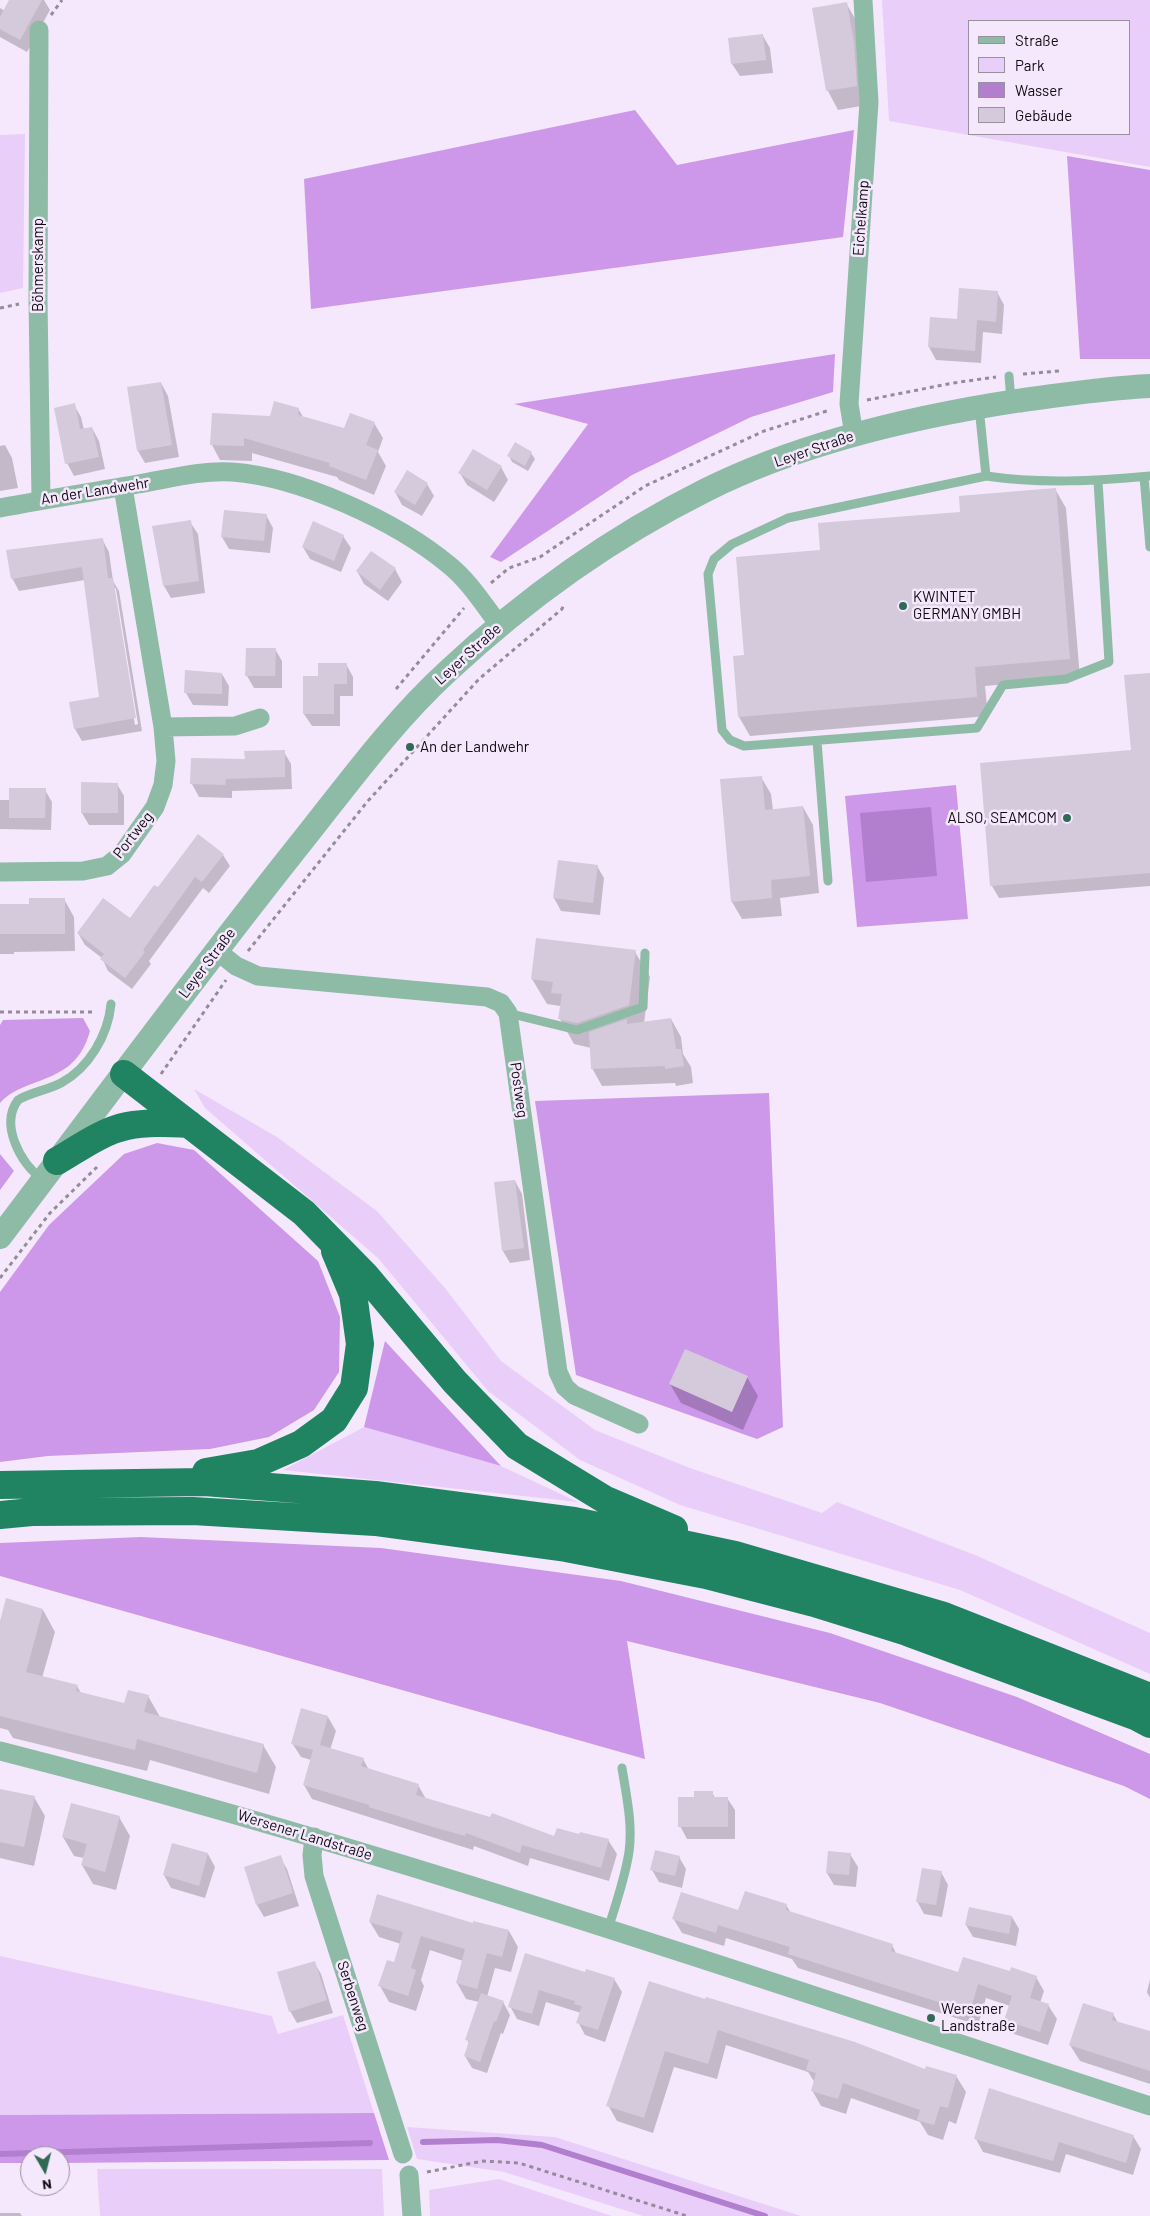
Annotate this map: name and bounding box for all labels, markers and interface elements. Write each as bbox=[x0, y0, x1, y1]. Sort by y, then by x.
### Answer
legend bbox=[968, 20, 1130, 135]
text: Straße bbox=[1015, 31, 1059, 49]
text: Park bbox=[1015, 56, 1044, 74]
text: Wasser bbox=[1015, 81, 1063, 99]
text: Gebäude bbox=[1015, 106, 1072, 124]
street label: Eichelkamp bbox=[849, 180, 873, 256]
street label: Böhmerskamp bbox=[29, 218, 47, 312]
street label: Leyer Straße bbox=[772, 427, 856, 471]
street label: An der Landwehr bbox=[40, 474, 150, 508]
place label: KWINTET GERMANY GMBH bbox=[913, 588, 1021, 623]
marker: KWINTET GERMANY GMBH bbox=[897, 600, 909, 612]
street label: Leyer Straße bbox=[431, 620, 505, 688]
place label: An der Landwehr bbox=[420, 738, 529, 756]
marker: An der Landwehr bbox=[404, 741, 416, 753]
street label: Portweg bbox=[109, 808, 157, 862]
place label: ALSO, SEAMCOM bbox=[948, 809, 1057, 827]
marker: ALSO, SEAMCOM bbox=[1061, 812, 1073, 824]
street label: Leyer Straße bbox=[175, 924, 239, 1002]
street label: Postweg bbox=[506, 1061, 532, 1119]
street label: Wersener Landstraße bbox=[235, 1806, 375, 1864]
street label: Serbenweg bbox=[333, 1959, 373, 2033]
place label: Wersener Landstraße bbox=[941, 2000, 1015, 2035]
marker: Wersener Landstraße bbox=[925, 2012, 937, 2024]
north arrow bbox=[20, 2146, 70, 2196]
text: N bbox=[41, 2176, 53, 2194]

